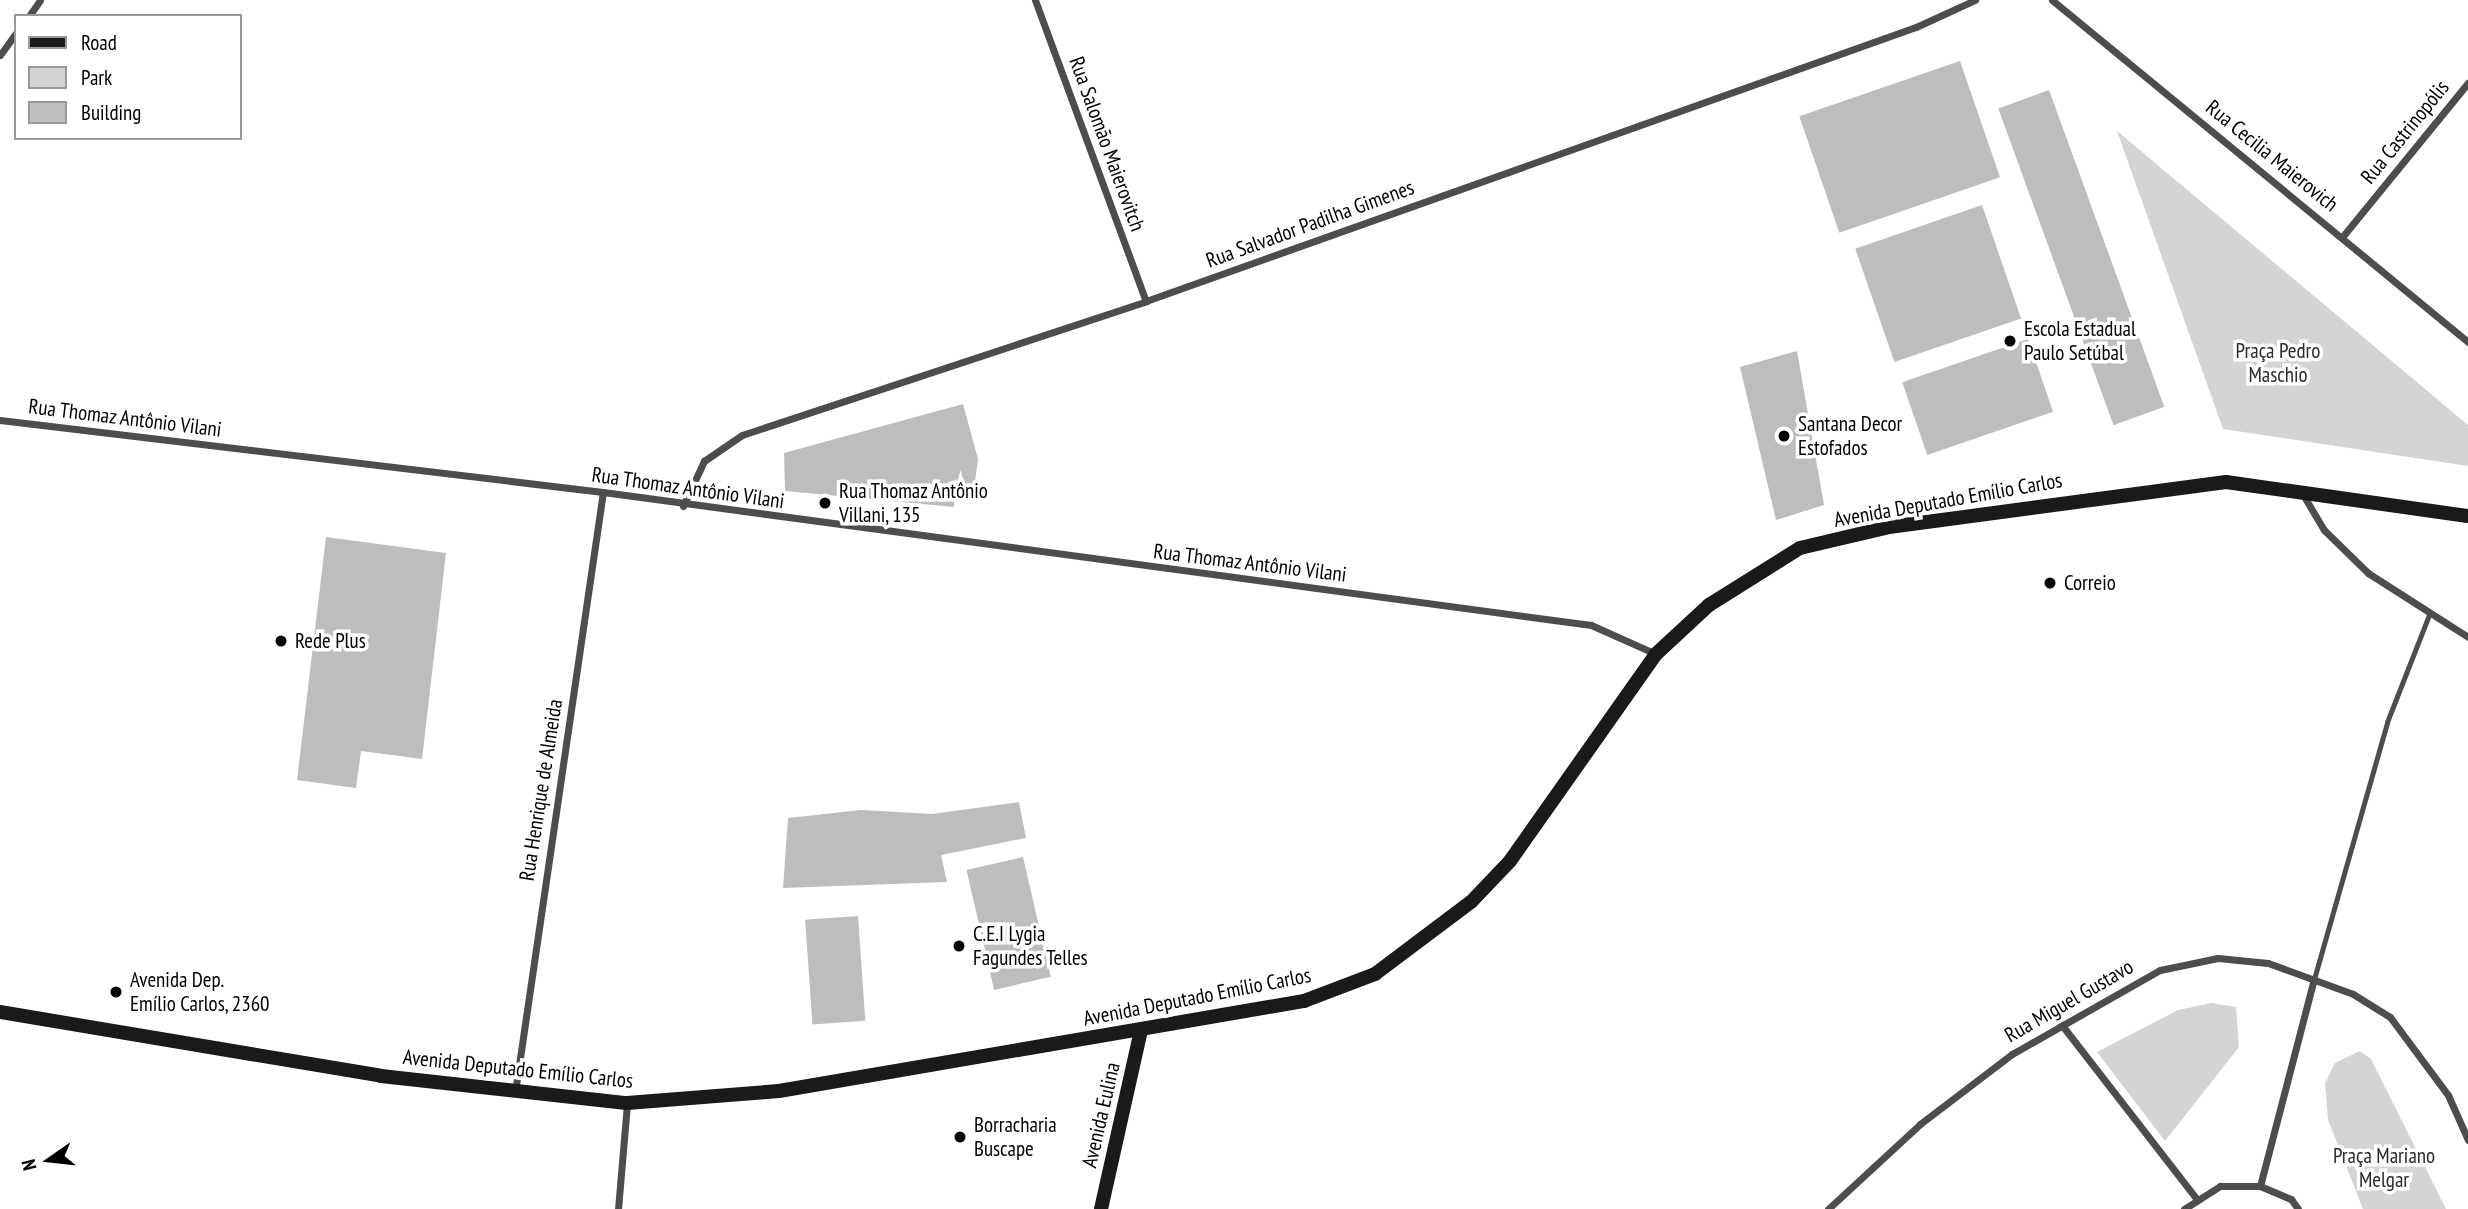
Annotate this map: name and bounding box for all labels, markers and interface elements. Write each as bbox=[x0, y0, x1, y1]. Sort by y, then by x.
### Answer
legend bbox=[14, 14, 242, 140]
text: Road bbox=[81, 29, 117, 56]
street label: Rua Salomão Maierovitch bbox=[1064, 53, 1150, 235]
text: Park bbox=[81, 64, 112, 91]
street label: Rua Castrinopólis bbox=[2356, 75, 2454, 189]
street label: Rua Cecilia Maierovich bbox=[2201, 95, 2343, 217]
text: Building bbox=[81, 99, 141, 126]
street label: Rua Salvador Padilha Gimenes bbox=[1203, 175, 1417, 273]
place label: Escola Estadual Paulo Setúbal bbox=[2024, 316, 2136, 366]
marker: Escola Estadual Paulo Setúbal bbox=[2002, 333, 2018, 349]
park label: Praça Pedro Maschio bbox=[2236, 338, 2320, 388]
street label: Rua Thomaz Antônio Vilani bbox=[26, 394, 224, 442]
place label: Santana Decor Estofados bbox=[1798, 411, 1902, 461]
marker: Santana Decor Estofados bbox=[1776, 428, 1792, 444]
street label: Rua Thomaz Antônio Vilani bbox=[589, 462, 787, 514]
street label: Avenida Deputado Emílio Carlos bbox=[1832, 468, 2064, 532]
place label: Rua Thomaz Antônio Villani, 135 bbox=[839, 478, 990, 528]
marker: Rua Thomaz Antônio Villani, 135 bbox=[817, 495, 833, 511]
street label: Rua Thomaz Antônio Vilani bbox=[1151, 539, 1349, 587]
place label: Correio bbox=[2064, 570, 2116, 596]
marker: Correio bbox=[2042, 575, 2058, 591]
place label: Rede Plus bbox=[295, 628, 366, 654]
marker: Rede Plus bbox=[273, 633, 289, 649]
street label: Rua Henrique de Almeida bbox=[514, 697, 568, 883]
place label: C.E.I Lygia Fagundes Telles bbox=[973, 921, 1088, 971]
marker: C.E.I Lygia Fagundes Telles bbox=[951, 938, 967, 954]
street label: Rua Miguel Gustavo bbox=[2000, 954, 2138, 1048]
street label: Avenida Deputado Emílio Carlos bbox=[1081, 963, 1313, 1031]
place label: Avenida Dep. Emílio Carlos, 2360 bbox=[130, 967, 271, 1017]
marker: Avenida Dep. Emílio Carlos, 2360 bbox=[108, 984, 124, 1000]
street label: Avenida Deputado Emílio Carlos bbox=[402, 1044, 634, 1094]
street label: Avenida Eulina bbox=[1077, 1060, 1125, 1170]
place label: Borracharia Buscape bbox=[974, 1112, 1057, 1162]
north arrow bbox=[14, 1125, 84, 1195]
marker: Borracharia Buscape bbox=[952, 1129, 968, 1145]
park label: Praça Mariano Melgar bbox=[2333, 1143, 2435, 1193]
text: N bbox=[16, 1157, 42, 1173]

